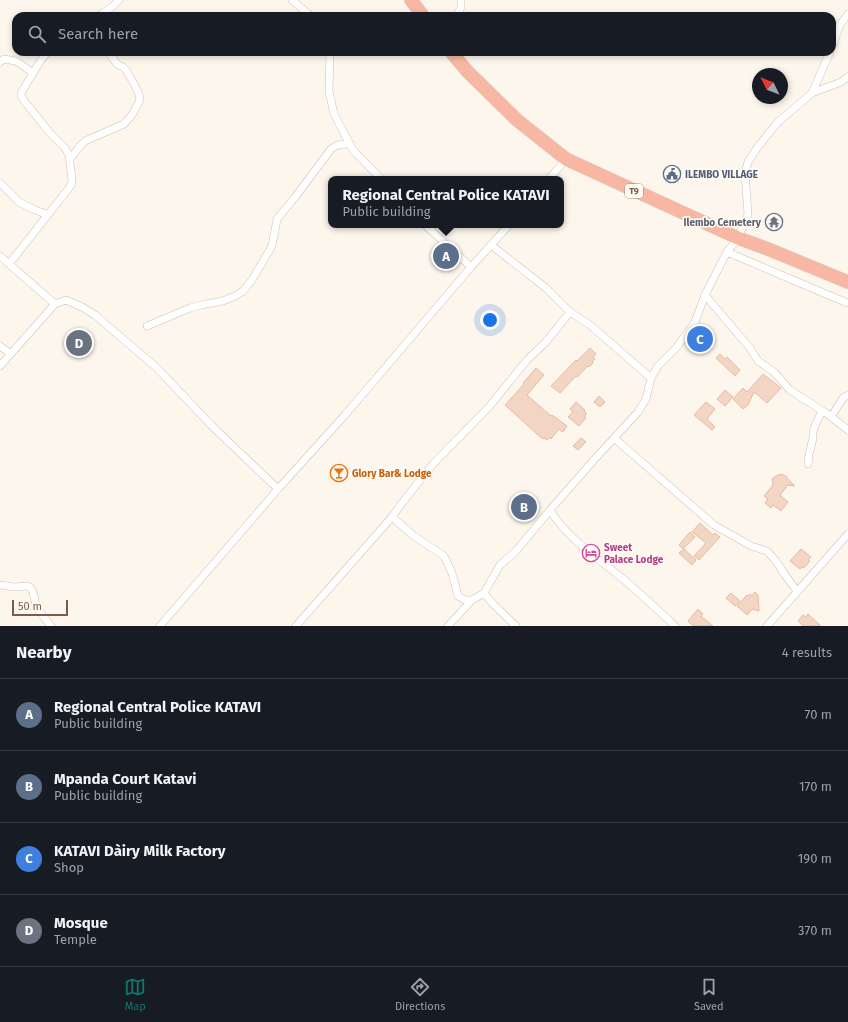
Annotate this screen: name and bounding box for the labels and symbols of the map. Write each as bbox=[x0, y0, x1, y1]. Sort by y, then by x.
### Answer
north arrow bbox=[752, 68, 788, 104]
public building icon: ILEMBO VILLAGE bbox=[662, 164, 682, 184]
place label: ILEMBO VILLAGE bbox=[685, 169, 758, 181]
road number: T9 bbox=[625, 184, 643, 198]
temple icon: Ilembo Cemetery bbox=[764, 212, 784, 232]
place label: Ilembo Cemetery bbox=[684, 217, 762, 229]
pin: A bbox=[433, 241, 459, 271]
your location bbox=[480, 310, 500, 330]
pin: C bbox=[687, 324, 713, 354]
pin: D bbox=[66, 328, 92, 358]
bar icon: Glory Bar& Lodge bbox=[329, 463, 349, 483]
place label: Glory Bar& Lodge bbox=[352, 468, 432, 480]
pin: B bbox=[511, 492, 537, 522]
place label: Sweet Palace Lodge bbox=[604, 542, 664, 566]
hotel icon: Sweet Palace Lodge bbox=[581, 543, 601, 563]
scale bar bbox=[12, 598, 68, 617]

